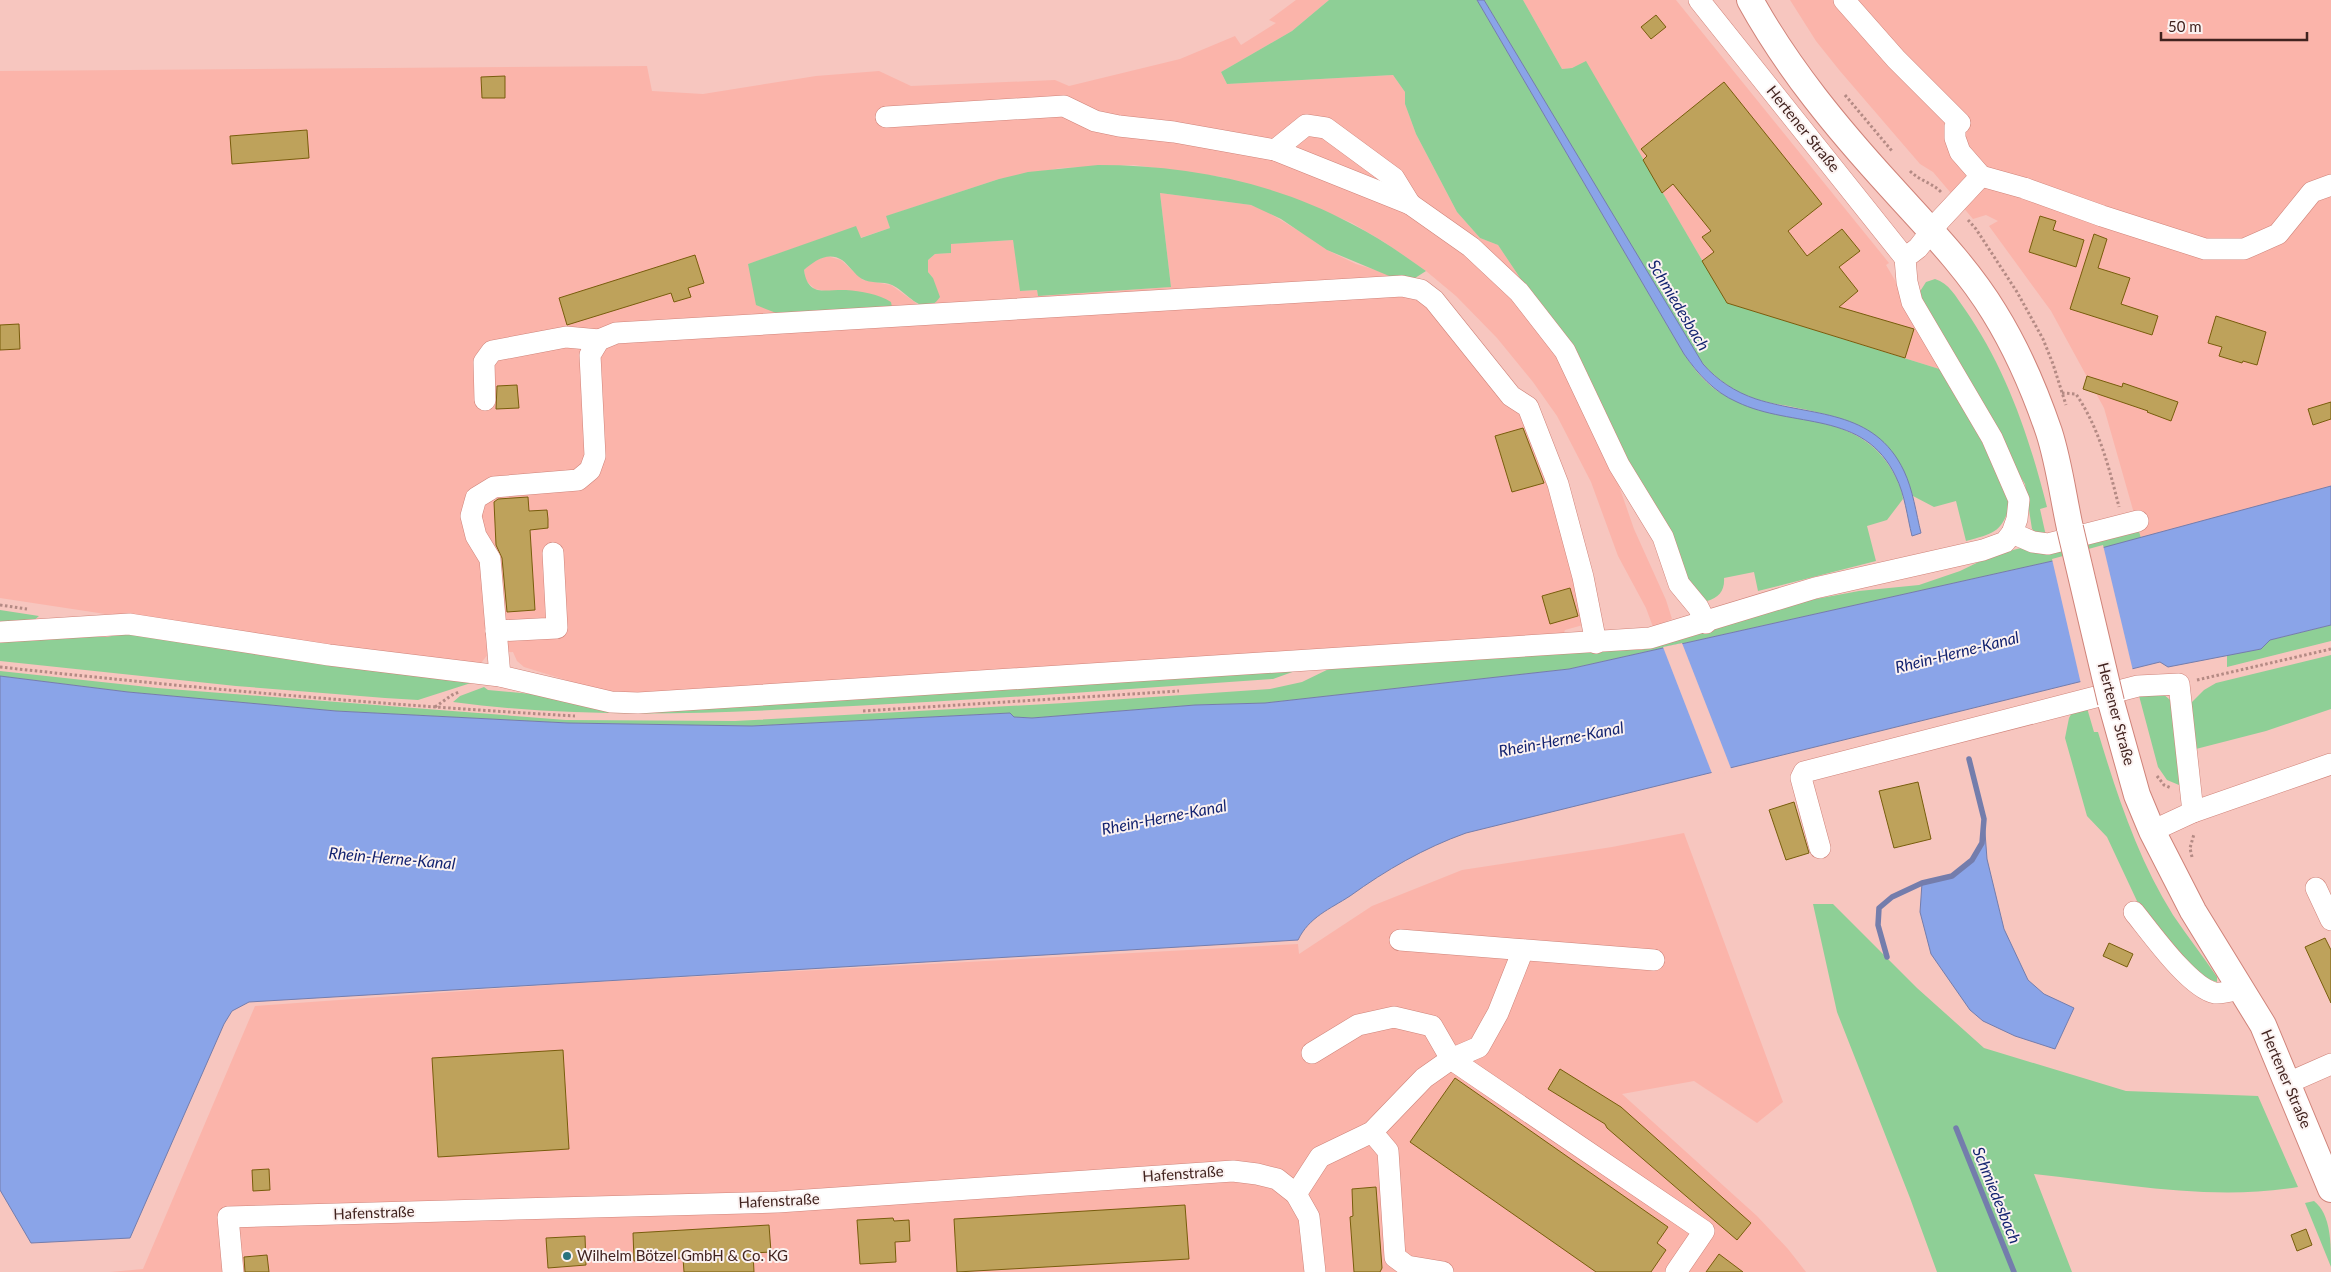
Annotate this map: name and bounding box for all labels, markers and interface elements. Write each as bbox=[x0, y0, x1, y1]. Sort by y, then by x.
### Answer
scale bar bbox=[2161, 10, 2307, 42]
text: 50 m bbox=[2168, 17, 2202, 35]
street label: Hertener Straße bbox=[1764, 82, 1844, 175]
water label: Schmiedesbach bbox=[1645, 256, 1714, 354]
water label: Rhein-Herne-Kanal bbox=[1893, 627, 2021, 676]
street label: Hertener Straße bbox=[2095, 660, 2139, 767]
water label: Rhein-Herne-Kanal bbox=[1497, 717, 1625, 760]
water label: Rhein-Herne-Kanal bbox=[1100, 795, 1228, 838]
water label: Rhein-Herne-Kanal bbox=[328, 843, 457, 873]
street label: Hertener Straße bbox=[2258, 1026, 2316, 1131]
water label: Schmiedesbach bbox=[1969, 1144, 2025, 1246]
street label: Hafenstraße bbox=[1142, 1161, 1224, 1185]
street label: Hafenstraße bbox=[738, 1189, 820, 1211]
street label: Hafenstraße bbox=[333, 1202, 415, 1222]
place label: Wilhelm Bötzel GmbH & Co. KG bbox=[577, 1246, 788, 1264]
marker: Wilhelm Bötzel GmbH & Co. KG bbox=[561, 1250, 573, 1262]

